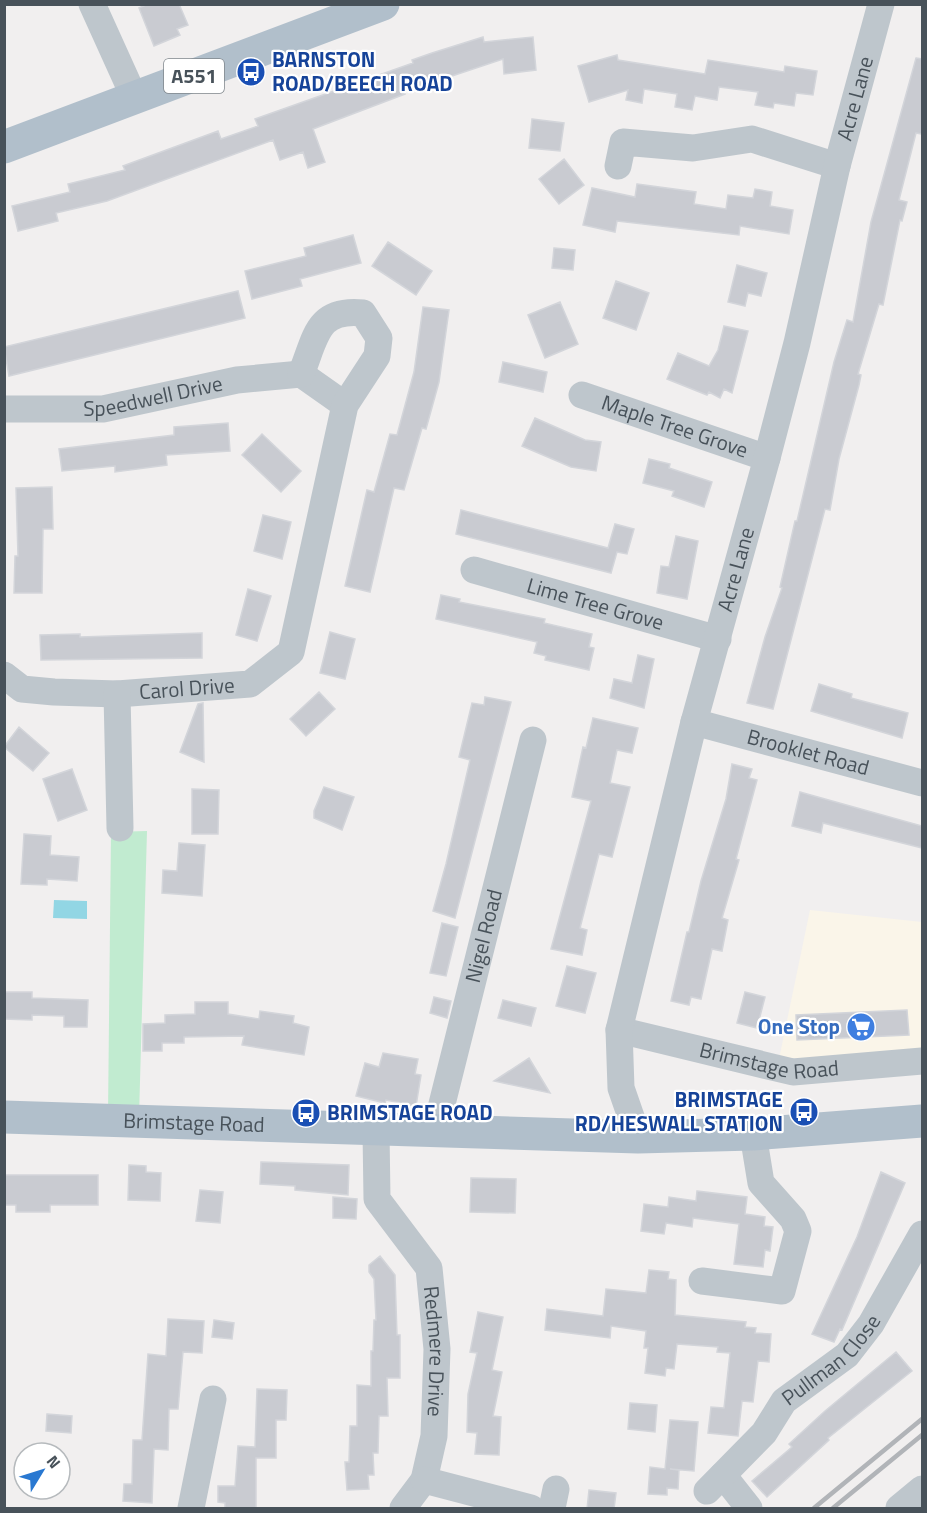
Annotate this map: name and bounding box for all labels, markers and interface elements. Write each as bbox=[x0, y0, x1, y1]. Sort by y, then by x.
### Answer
place label: BARNSTON ROAD/BEECH ROAD bbox=[272, 43, 453, 99]
street label: Acre Lane bbox=[828, 52, 881, 144]
bus stop icon: BARNSTON ROAD/BEECH ROAD bbox=[235, 56, 267, 88]
road number: A551 bbox=[164, 59, 224, 93]
street label: Speedwell Drive bbox=[83, 367, 225, 424]
street label: Maple Tree Grove bbox=[598, 386, 753, 465]
street label: Acre Lane bbox=[708, 523, 762, 615]
street label: Lime Tree Grove bbox=[523, 569, 668, 638]
street label: Carol Drive bbox=[138, 668, 236, 707]
street label: Brooklet Road bbox=[744, 720, 873, 783]
street label: Nigel Road bbox=[456, 886, 510, 986]
place label: One Stop bbox=[758, 1010, 840, 1042]
supermarket icon: One Stop bbox=[845, 1011, 877, 1043]
street label: Brimstage Road bbox=[696, 1033, 840, 1087]
place label: BRIMSTAGE RD/HESWALL STATION bbox=[575, 1083, 783, 1139]
place label: BRIMSTAGE ROAD bbox=[327, 1096, 493, 1128]
bus stop icon: BRIMSTAGE RD/HESWALL STATION bbox=[788, 1096, 820, 1128]
bus stop icon: BRIMSTAGE ROAD bbox=[290, 1097, 322, 1129]
street label: Brimstage Road bbox=[123, 1104, 265, 1140]
street label: Redmere Drive bbox=[416, 1284, 454, 1417]
street label: Pullman Close bbox=[774, 1308, 888, 1413]
north arrow bbox=[12, 1441, 72, 1501]
text: N bbox=[41, 1450, 67, 1474]

